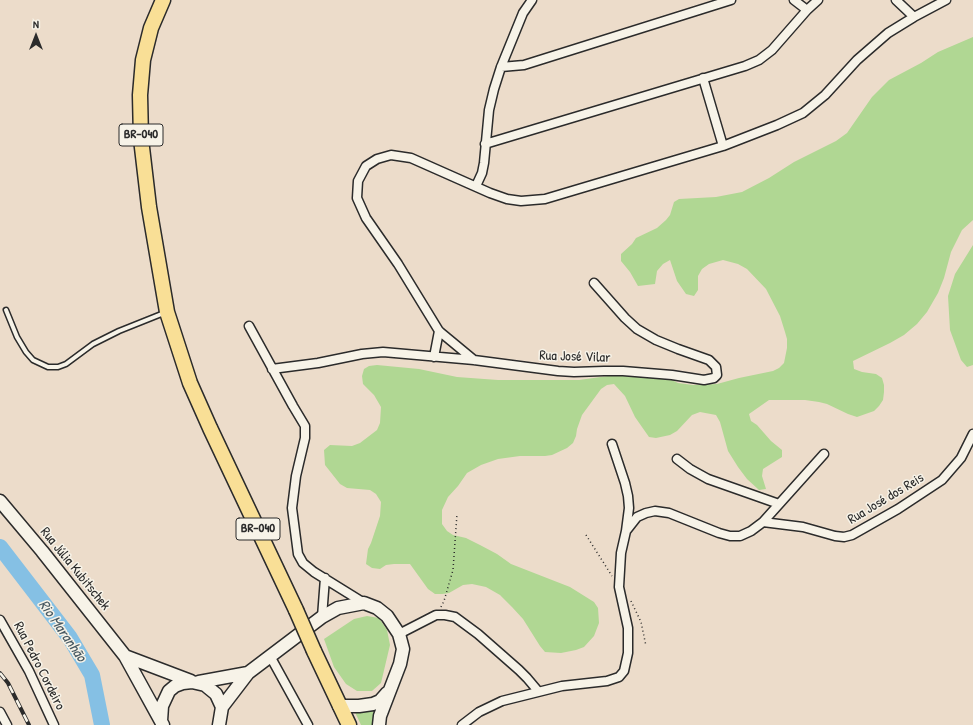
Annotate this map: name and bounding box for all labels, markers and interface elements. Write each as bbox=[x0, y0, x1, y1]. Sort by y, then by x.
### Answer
north arrow bbox=[16, 16, 56, 56]
text: N bbox=[33, 17, 39, 31]
road number: BR-040 bbox=[119, 124, 163, 146]
street label: Rua José Vilar bbox=[539, 347, 611, 367]
street label: Rua José dos Reis bbox=[845, 470, 927, 528]
road number: BR-040 bbox=[236, 518, 280, 540]
street label: Rua Júlia Kubitschek bbox=[36, 524, 114, 614]
water label: Rio Maranhão bbox=[34, 597, 90, 665]
street label: Rua Pedro Cordeiro bbox=[10, 619, 68, 713]

